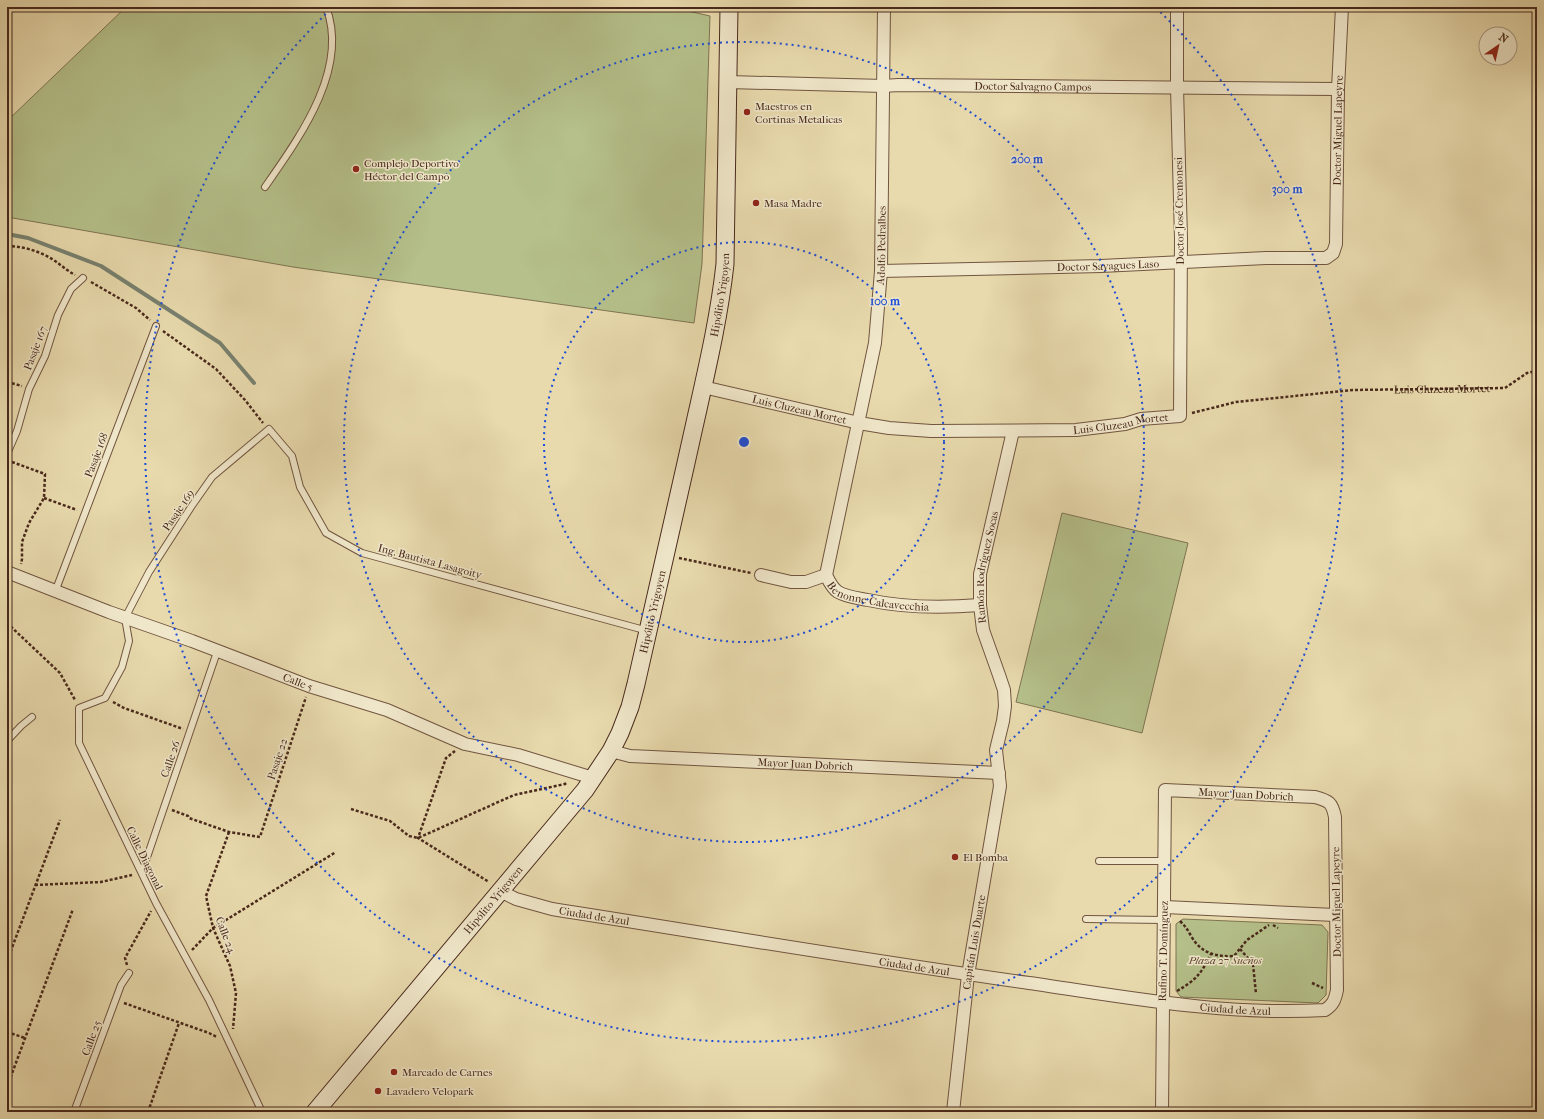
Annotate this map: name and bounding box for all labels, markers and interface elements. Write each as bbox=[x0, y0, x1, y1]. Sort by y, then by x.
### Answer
north arrow bbox=[1478, 26, 1518, 66]
text: N bbox=[1496, 30, 1511, 46]
street label: Doctor Miguel Lapeyre bbox=[1331, 74, 1346, 186]
street label: Doctor Salvagno Campos bbox=[974, 80, 1091, 94]
place label: Maestros en Cortinas Metalicas bbox=[755, 100, 842, 126]
marker: Maestros en Cortinas Metalicas bbox=[742, 107, 752, 117]
text: 200 m bbox=[1011, 152, 1044, 166]
street label: Doctor José Cremonesi bbox=[1172, 156, 1187, 265]
place label: Complejo Deportivo Héctor del Campo bbox=[364, 157, 459, 183]
marker: Complejo Deportivo Héctor del Campo bbox=[351, 164, 361, 174]
text: 300 m bbox=[1272, 182, 1303, 197]
place label: Masa Madre bbox=[764, 197, 822, 210]
marker: Masa Madre bbox=[751, 198, 761, 208]
street label: Adolfo Pedralbes bbox=[874, 206, 889, 286]
street label: Hipólito Yrigoyen bbox=[708, 252, 732, 338]
street label: Doctor Sayagues Laso bbox=[1057, 257, 1160, 274]
text: 100 m bbox=[870, 294, 901, 308]
street label: Pasaje 167 bbox=[21, 324, 50, 372]
street label: Luis Cluzeau Mortet bbox=[1394, 382, 1491, 396]
street label: Luis Cluzeau Mortet bbox=[751, 393, 848, 427]
street label: Luis Cluzeau Mortet bbox=[1072, 411, 1169, 437]
street label: Pasaje 168 bbox=[82, 431, 111, 479]
centre of rings bbox=[737, 435, 751, 449]
street label: Pasaje 169 bbox=[160, 487, 197, 533]
street label: Ramón Rodríguez Socas bbox=[973, 510, 1001, 624]
street label: Ing. Bautista Lasagoity bbox=[376, 541, 484, 582]
street label: Hipólito Yrigoyen bbox=[637, 569, 669, 655]
street label: Benonne Calcavecchia bbox=[824, 579, 930, 614]
street label: Calle 5 bbox=[281, 671, 315, 694]
street label: Pasaje 22 bbox=[265, 737, 290, 781]
street label: Calle 26 bbox=[158, 739, 183, 779]
street label: Mayor Juan Dobrich bbox=[757, 756, 854, 773]
street label: Mayor Juan Dobrich bbox=[1198, 786, 1295, 804]
street label: Calle Diagonal bbox=[124, 824, 165, 892]
street label: Doctor Miguel Lapeyre bbox=[1329, 846, 1344, 957]
place label: El Bomba bbox=[963, 851, 1009, 864]
marker: El Bomba bbox=[950, 852, 960, 862]
street label: Hipólito Yrigoyen bbox=[461, 863, 526, 937]
street label: Capitán Luis Duarte bbox=[960, 894, 989, 990]
street label: Rufino T. Domínguez bbox=[1156, 900, 1171, 1002]
street label: Ciudad de Azul bbox=[558, 904, 630, 928]
street label: Calle 24 bbox=[213, 915, 239, 956]
park label: Plaza 27 Sueños bbox=[1187, 954, 1262, 967]
street label: Ciudad de Azul bbox=[878, 955, 950, 979]
street label: Ciudad de Azul bbox=[1199, 1001, 1271, 1018]
street label: Calle 25 bbox=[79, 1018, 104, 1058]
place label: Marcado de Carnes bbox=[402, 1066, 492, 1079]
marker: Marcado de Carnes bbox=[389, 1067, 399, 1077]
place label: Lavadero Velopark bbox=[386, 1085, 474, 1098]
marker: Lavadero Velopark bbox=[373, 1086, 383, 1096]

